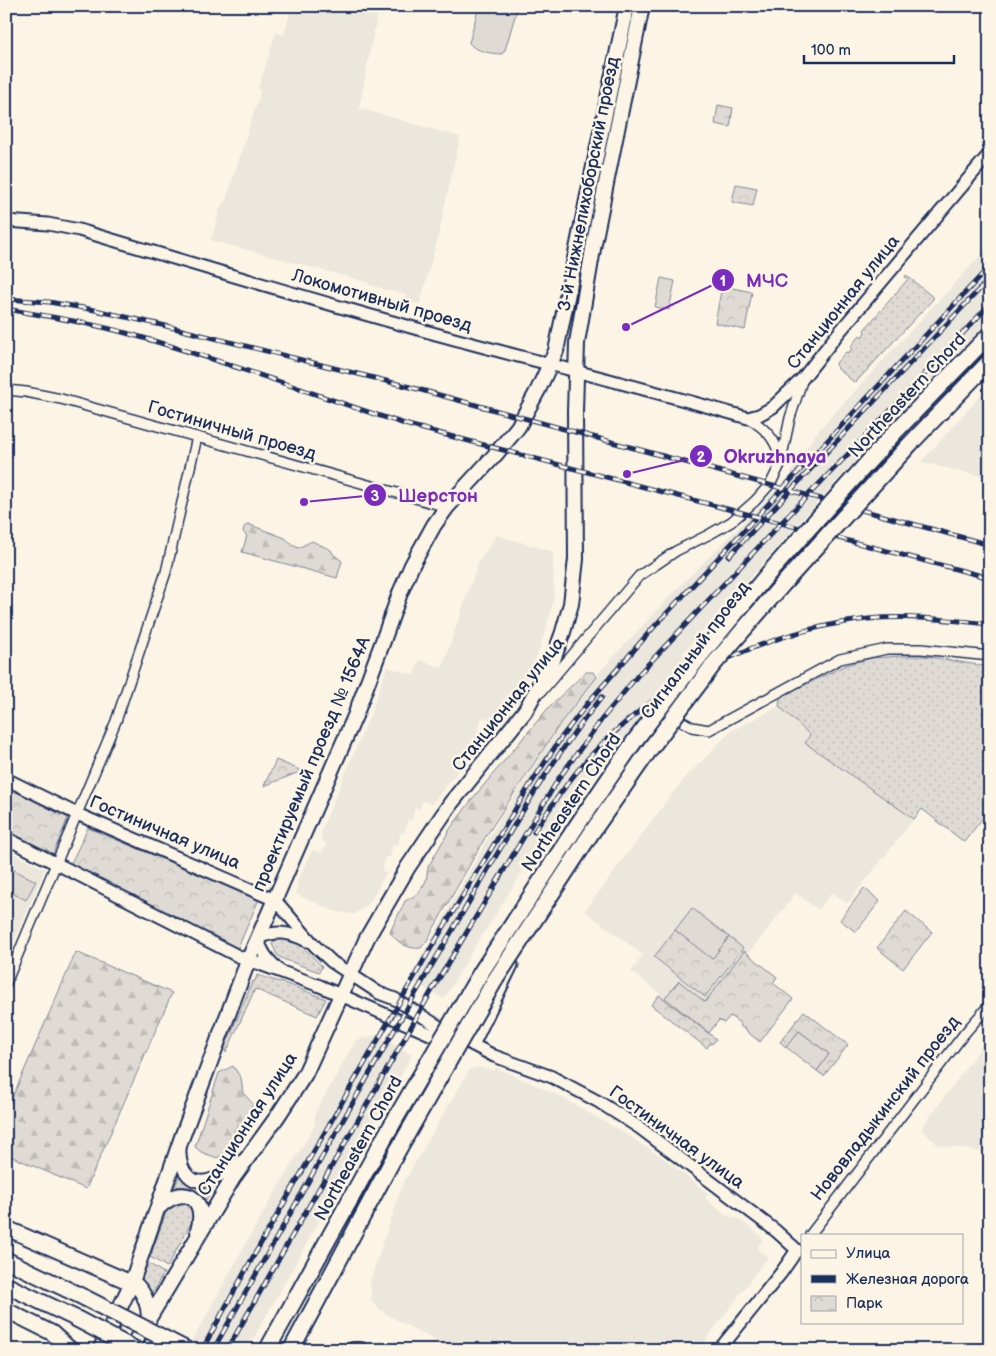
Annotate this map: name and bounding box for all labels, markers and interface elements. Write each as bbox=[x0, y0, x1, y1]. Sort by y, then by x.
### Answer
scale bar bbox=[804, 32, 954, 64]
text: 100 m bbox=[811, 41, 851, 60]
street label: 3-й Нижнелихоборский проезд bbox=[553, 55, 624, 313]
street label: Станционная улица bbox=[783, 231, 904, 374]
callout: МЧС bbox=[711, 263, 798, 297]
street label: Локомотивный проезд bbox=[289, 264, 474, 336]
text: МЧС bbox=[746, 270, 788, 293]
text: 1 bbox=[720, 272, 726, 291]
street label: Northeastern Chord bbox=[844, 329, 970, 462]
street label: Гостиничный проезд bbox=[145, 396, 318, 465]
callout: Okruzhnaya bbox=[689, 439, 836, 473]
text: Okruzhnaya bbox=[724, 446, 826, 469]
text: 2 bbox=[697, 448, 706, 467]
callout: Шерстон bbox=[363, 478, 488, 512]
text: Шерстон bbox=[398, 485, 478, 508]
text: 3 bbox=[371, 487, 380, 506]
street label: Сигнальный проезд bbox=[637, 577, 754, 723]
street label: проектируемый проезд № 1564А bbox=[248, 633, 375, 895]
street label: Станционная улица bbox=[448, 633, 569, 776]
street label: Northeastern Chord bbox=[517, 729, 626, 875]
street label: Гостиничная улица bbox=[86, 791, 244, 874]
street label: Нововладыкинский проезд bbox=[807, 1012, 964, 1205]
street label: Станционная улица bbox=[193, 1048, 302, 1200]
street label: Northeastern Chord bbox=[310, 1072, 407, 1224]
street label: Гостиничная улица bbox=[605, 1081, 749, 1194]
legend bbox=[801, 1234, 964, 1324]
text: Улица bbox=[846, 1244, 891, 1263]
text: Железная дорога bbox=[846, 1270, 969, 1289]
text: Парк bbox=[846, 1294, 883, 1313]

